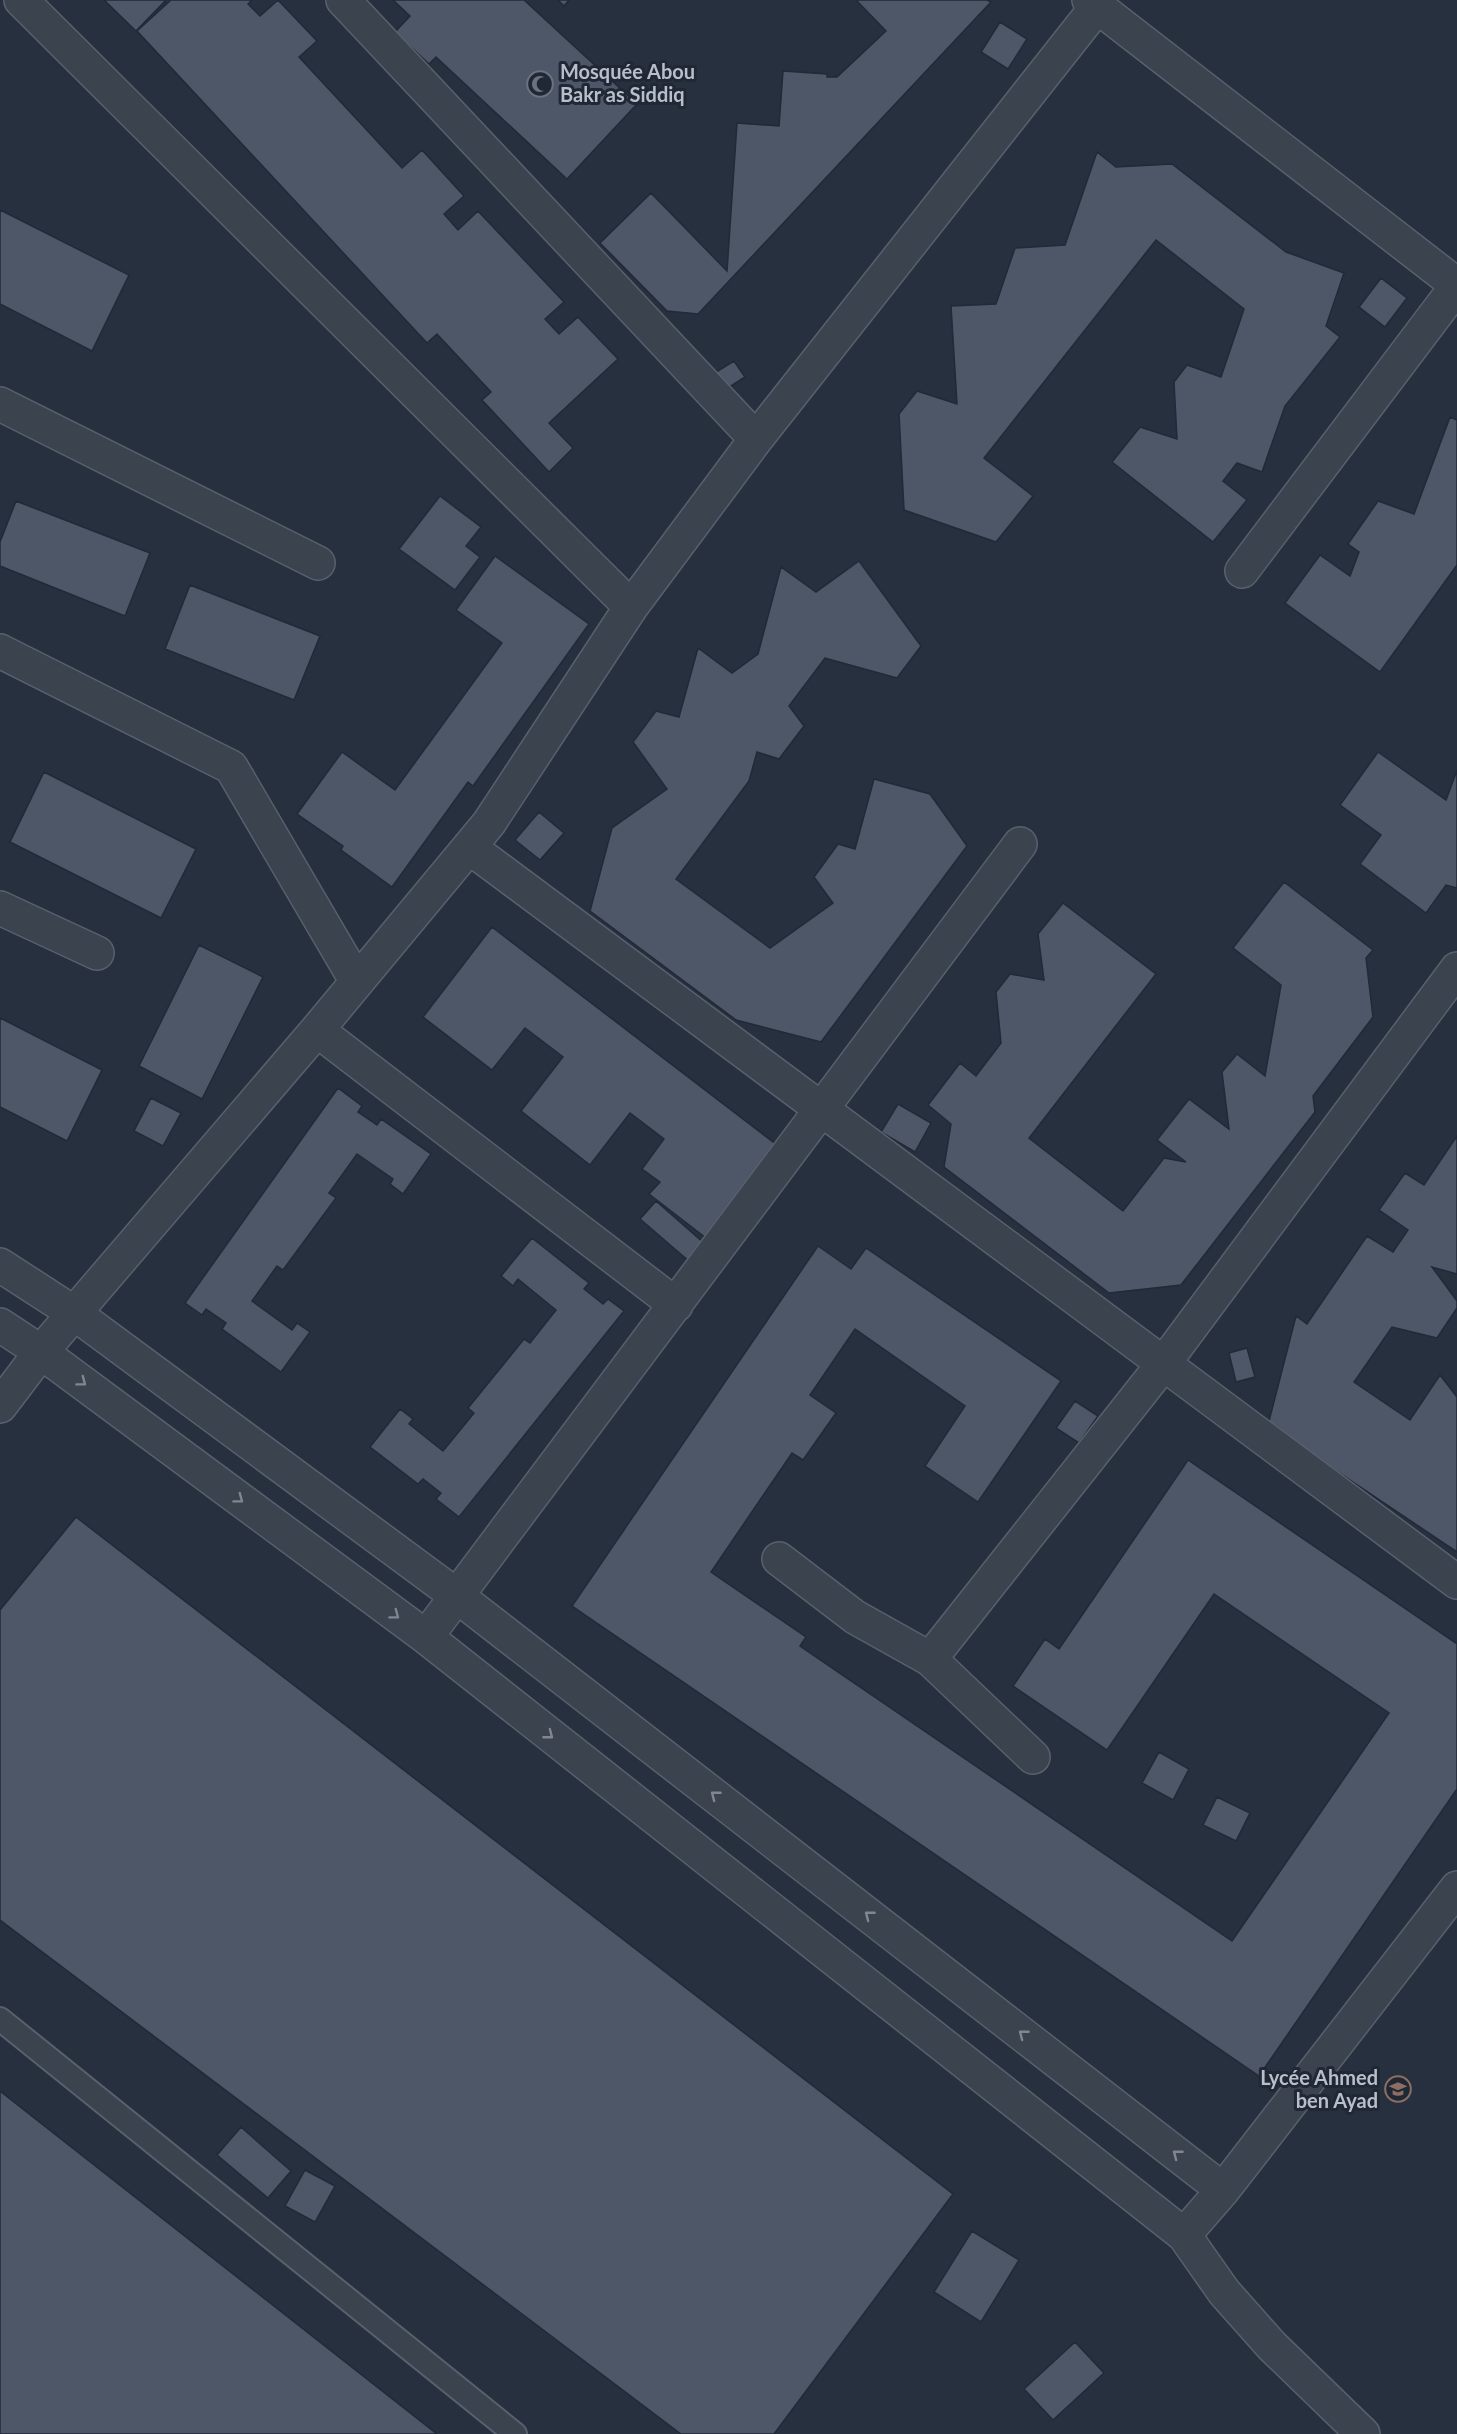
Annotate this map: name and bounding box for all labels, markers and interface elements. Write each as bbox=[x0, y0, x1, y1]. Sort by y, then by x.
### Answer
place label: Mosquée Abou Bakr as Siddiq bbox=[560, 59, 695, 106]
mosque icon: Mosquée Abou Bakr as Siddiq bbox=[525, 69, 555, 99]
one-way arrow bbox=[76, 1375, 87, 1386]
one-way arrow bbox=[232, 1491, 243, 1502]
one-way arrow bbox=[389, 1607, 400, 1618]
one-way arrow bbox=[543, 1727, 554, 1738]
one-way arrow bbox=[710, 1792, 721, 1803]
one-way arrow bbox=[864, 1911, 875, 1922]
one-way arrow bbox=[1019, 2031, 1030, 2042]
place label: Lycée Ahmed ben Ayad bbox=[1260, 2065, 1378, 2112]
school or university icon: Lycée Ahmed ben Ayad bbox=[1383, 2074, 1413, 2104]
one-way arrow bbox=[1173, 2150, 1184, 2161]

